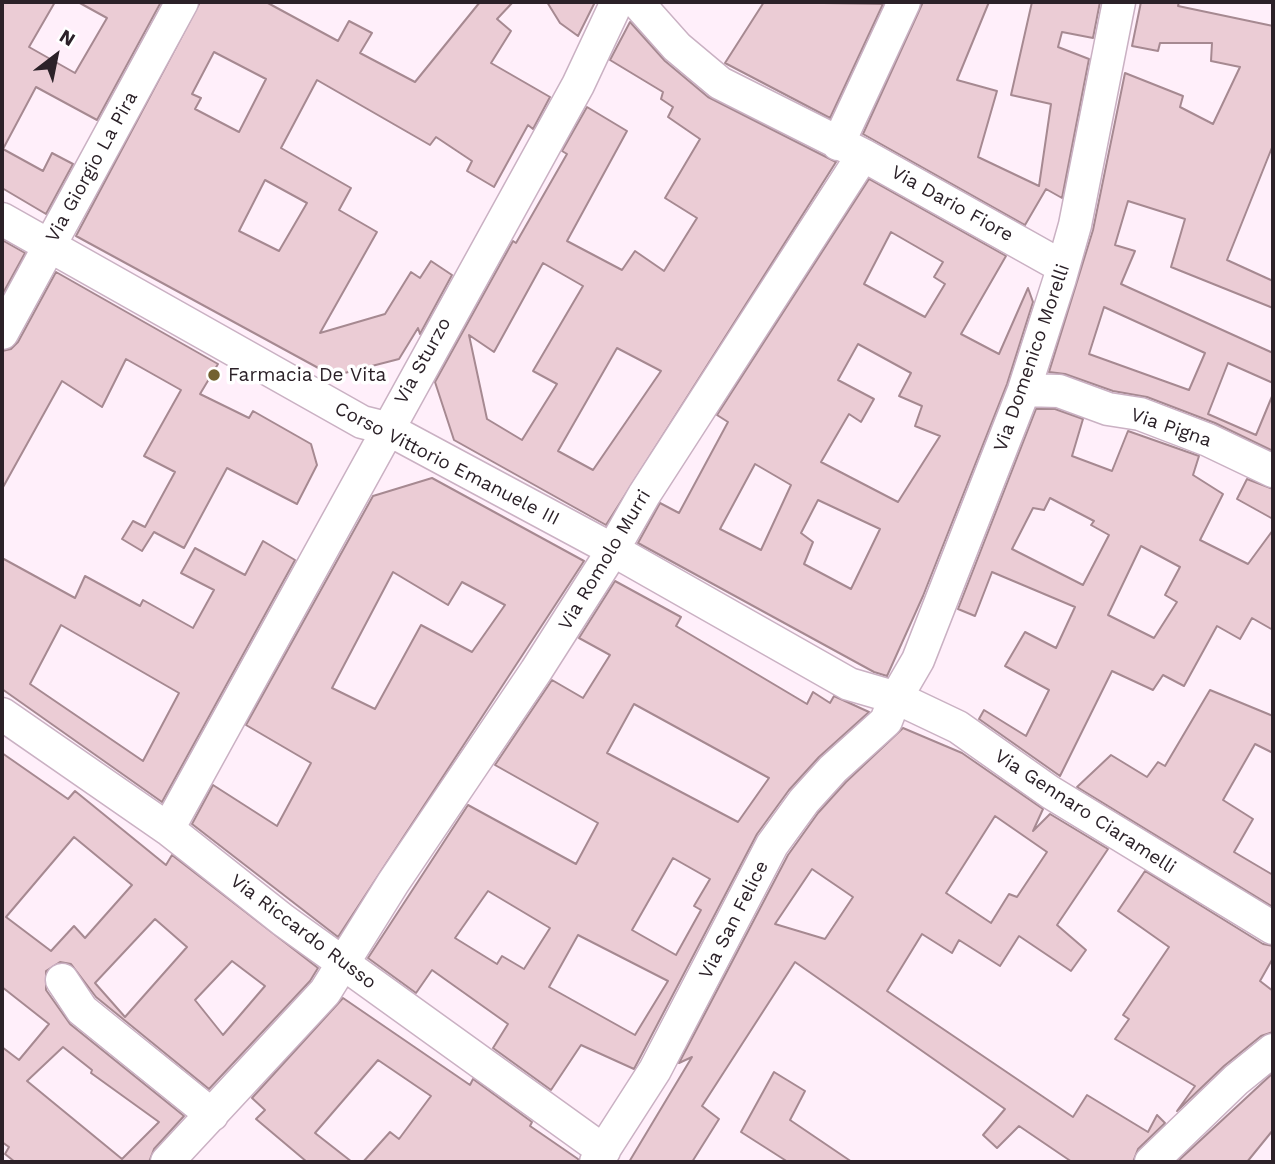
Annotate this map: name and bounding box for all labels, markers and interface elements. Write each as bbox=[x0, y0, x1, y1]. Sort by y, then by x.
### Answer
north arrow bbox=[21, 21, 91, 91]
text: N bbox=[55, 24, 79, 51]
street label: Via Giorgio La Pira bbox=[41, 88, 143, 246]
street label: Via Dario Fiore bbox=[887, 161, 1017, 247]
street label: Via Domenico Morelli bbox=[989, 261, 1075, 455]
street label: Via Sturzo bbox=[390, 314, 456, 408]
place label: Farmacia De Vita bbox=[228, 364, 386, 386]
marker: Farmacia De Vita bbox=[206, 367, 222, 383]
street label: Corso Vittorio Emanuele III bbox=[331, 397, 563, 531]
street label: Via Pigna bbox=[1128, 404, 1214, 452]
street label: Via Romolo Murri bbox=[554, 486, 656, 634]
street label: Via Gennaro Ciaramelli bbox=[990, 745, 1180, 879]
street label: Via San Felice bbox=[694, 857, 774, 983]
street label: Via Riccardo Russo bbox=[225, 870, 381, 994]

